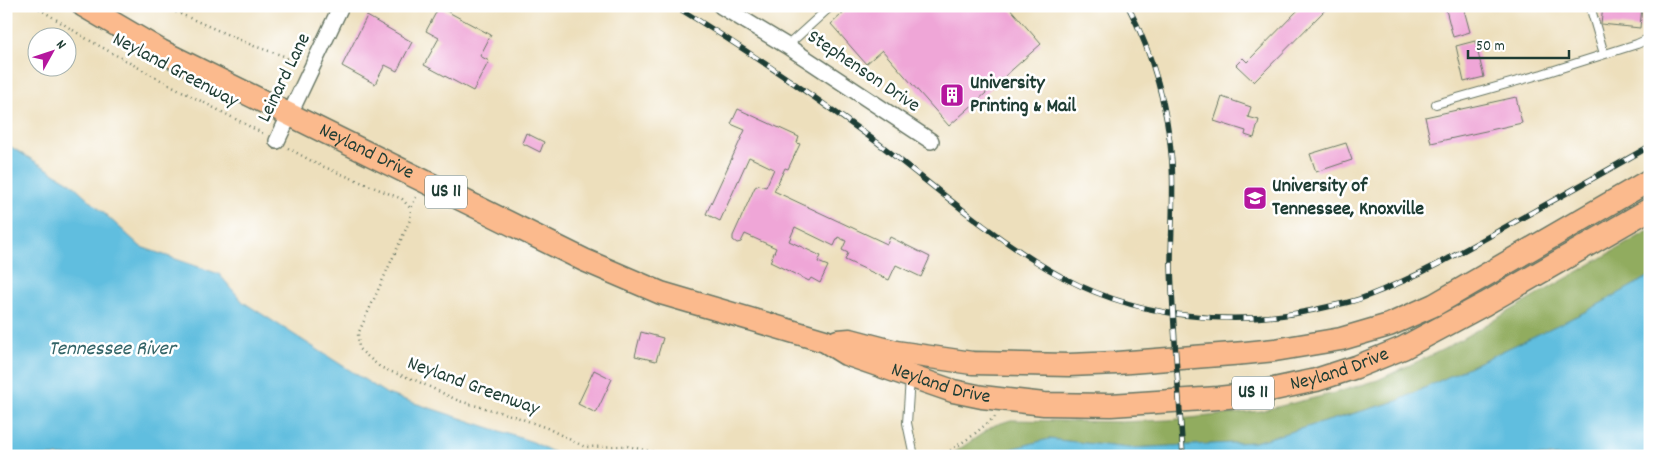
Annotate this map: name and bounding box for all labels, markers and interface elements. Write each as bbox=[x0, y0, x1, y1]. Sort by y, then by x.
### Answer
street label: Stephenson Drive bbox=[801, 24, 925, 120]
street label: Neyland Greenway bbox=[107, 26, 244, 116]
north arrow bbox=[28, 28, 78, 78]
street label: Leinard Lane bbox=[251, 28, 319, 127]
scale bar bbox=[1468, 28, 1570, 60]
text: N bbox=[51, 36, 70, 54]
text: 50 m bbox=[1476, 36, 1505, 58]
place label: University Printing & Mail bbox=[970, 70, 1076, 121]
building icon: University Printing & Mail bbox=[939, 82, 965, 108]
street label: Neyland Drive bbox=[314, 117, 419, 188]
place label: University of Tennessee, Knoxville bbox=[1272, 173, 1424, 224]
road number: US 11 bbox=[425, 176, 467, 208]
school or university icon: University of Tennessee, Knoxville bbox=[1242, 185, 1268, 211]
water label: Tennessee River bbox=[48, 335, 178, 365]
street label: Neyland Drive bbox=[1288, 341, 1394, 399]
street label: Neyland Greenway bbox=[403, 350, 544, 424]
street label: Neyland Drive bbox=[887, 357, 992, 412]
road number: US 11 bbox=[1232, 376, 1274, 409]

